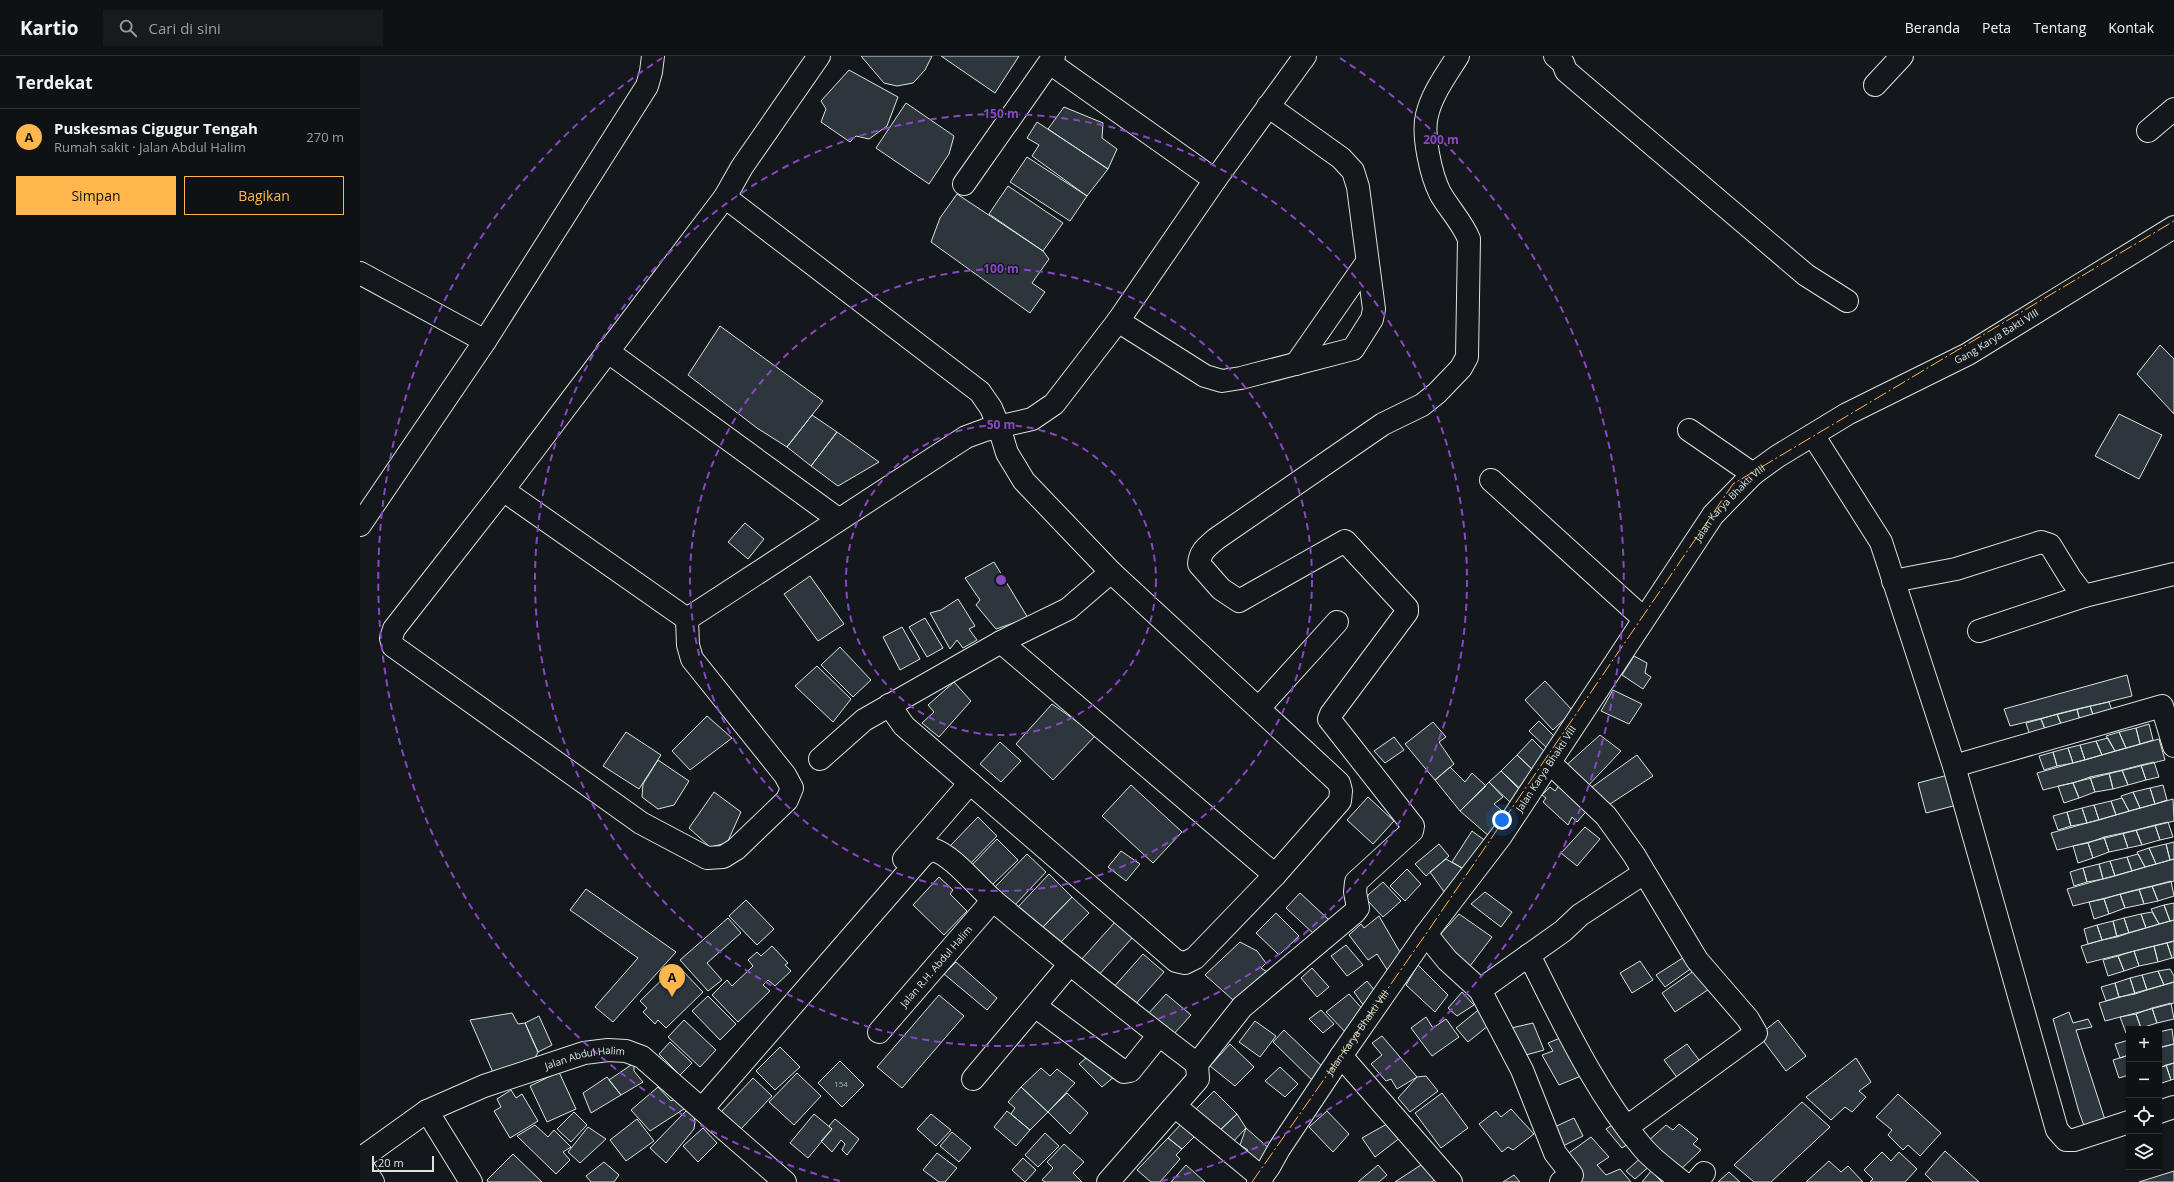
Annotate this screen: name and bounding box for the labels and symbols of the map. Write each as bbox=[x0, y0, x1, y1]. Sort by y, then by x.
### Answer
text: 150 m bbox=[983, 105, 1019, 122]
text: 200 m bbox=[1423, 131, 1459, 148]
text: 100 m bbox=[983, 260, 1019, 277]
street label: Gang Karya Bakti VIII bbox=[1952, 305, 2041, 367]
text: 50 m bbox=[987, 416, 1015, 433]
street label: Jalan Karya Bhakti VIII bbox=[1690, 461, 1768, 545]
centre of rings bbox=[994, 573, 1008, 587]
street label: Jalan Karya Bhakti VIII bbox=[1511, 723, 1579, 815]
your location bbox=[1492, 810, 1512, 830]
street label: Jalan R.H. Abdul Halim bbox=[896, 922, 975, 1011]
pin: A bbox=[659, 964, 685, 997]
street label: Jalan Karya Bhakti VIII bbox=[1322, 987, 1392, 1078]
street label: Jalan Abdul Halim bbox=[542, 1043, 625, 1073]
house number: 154 bbox=[834, 1078, 848, 1089]
scale bar bbox=[372, 1154, 434, 1173]

